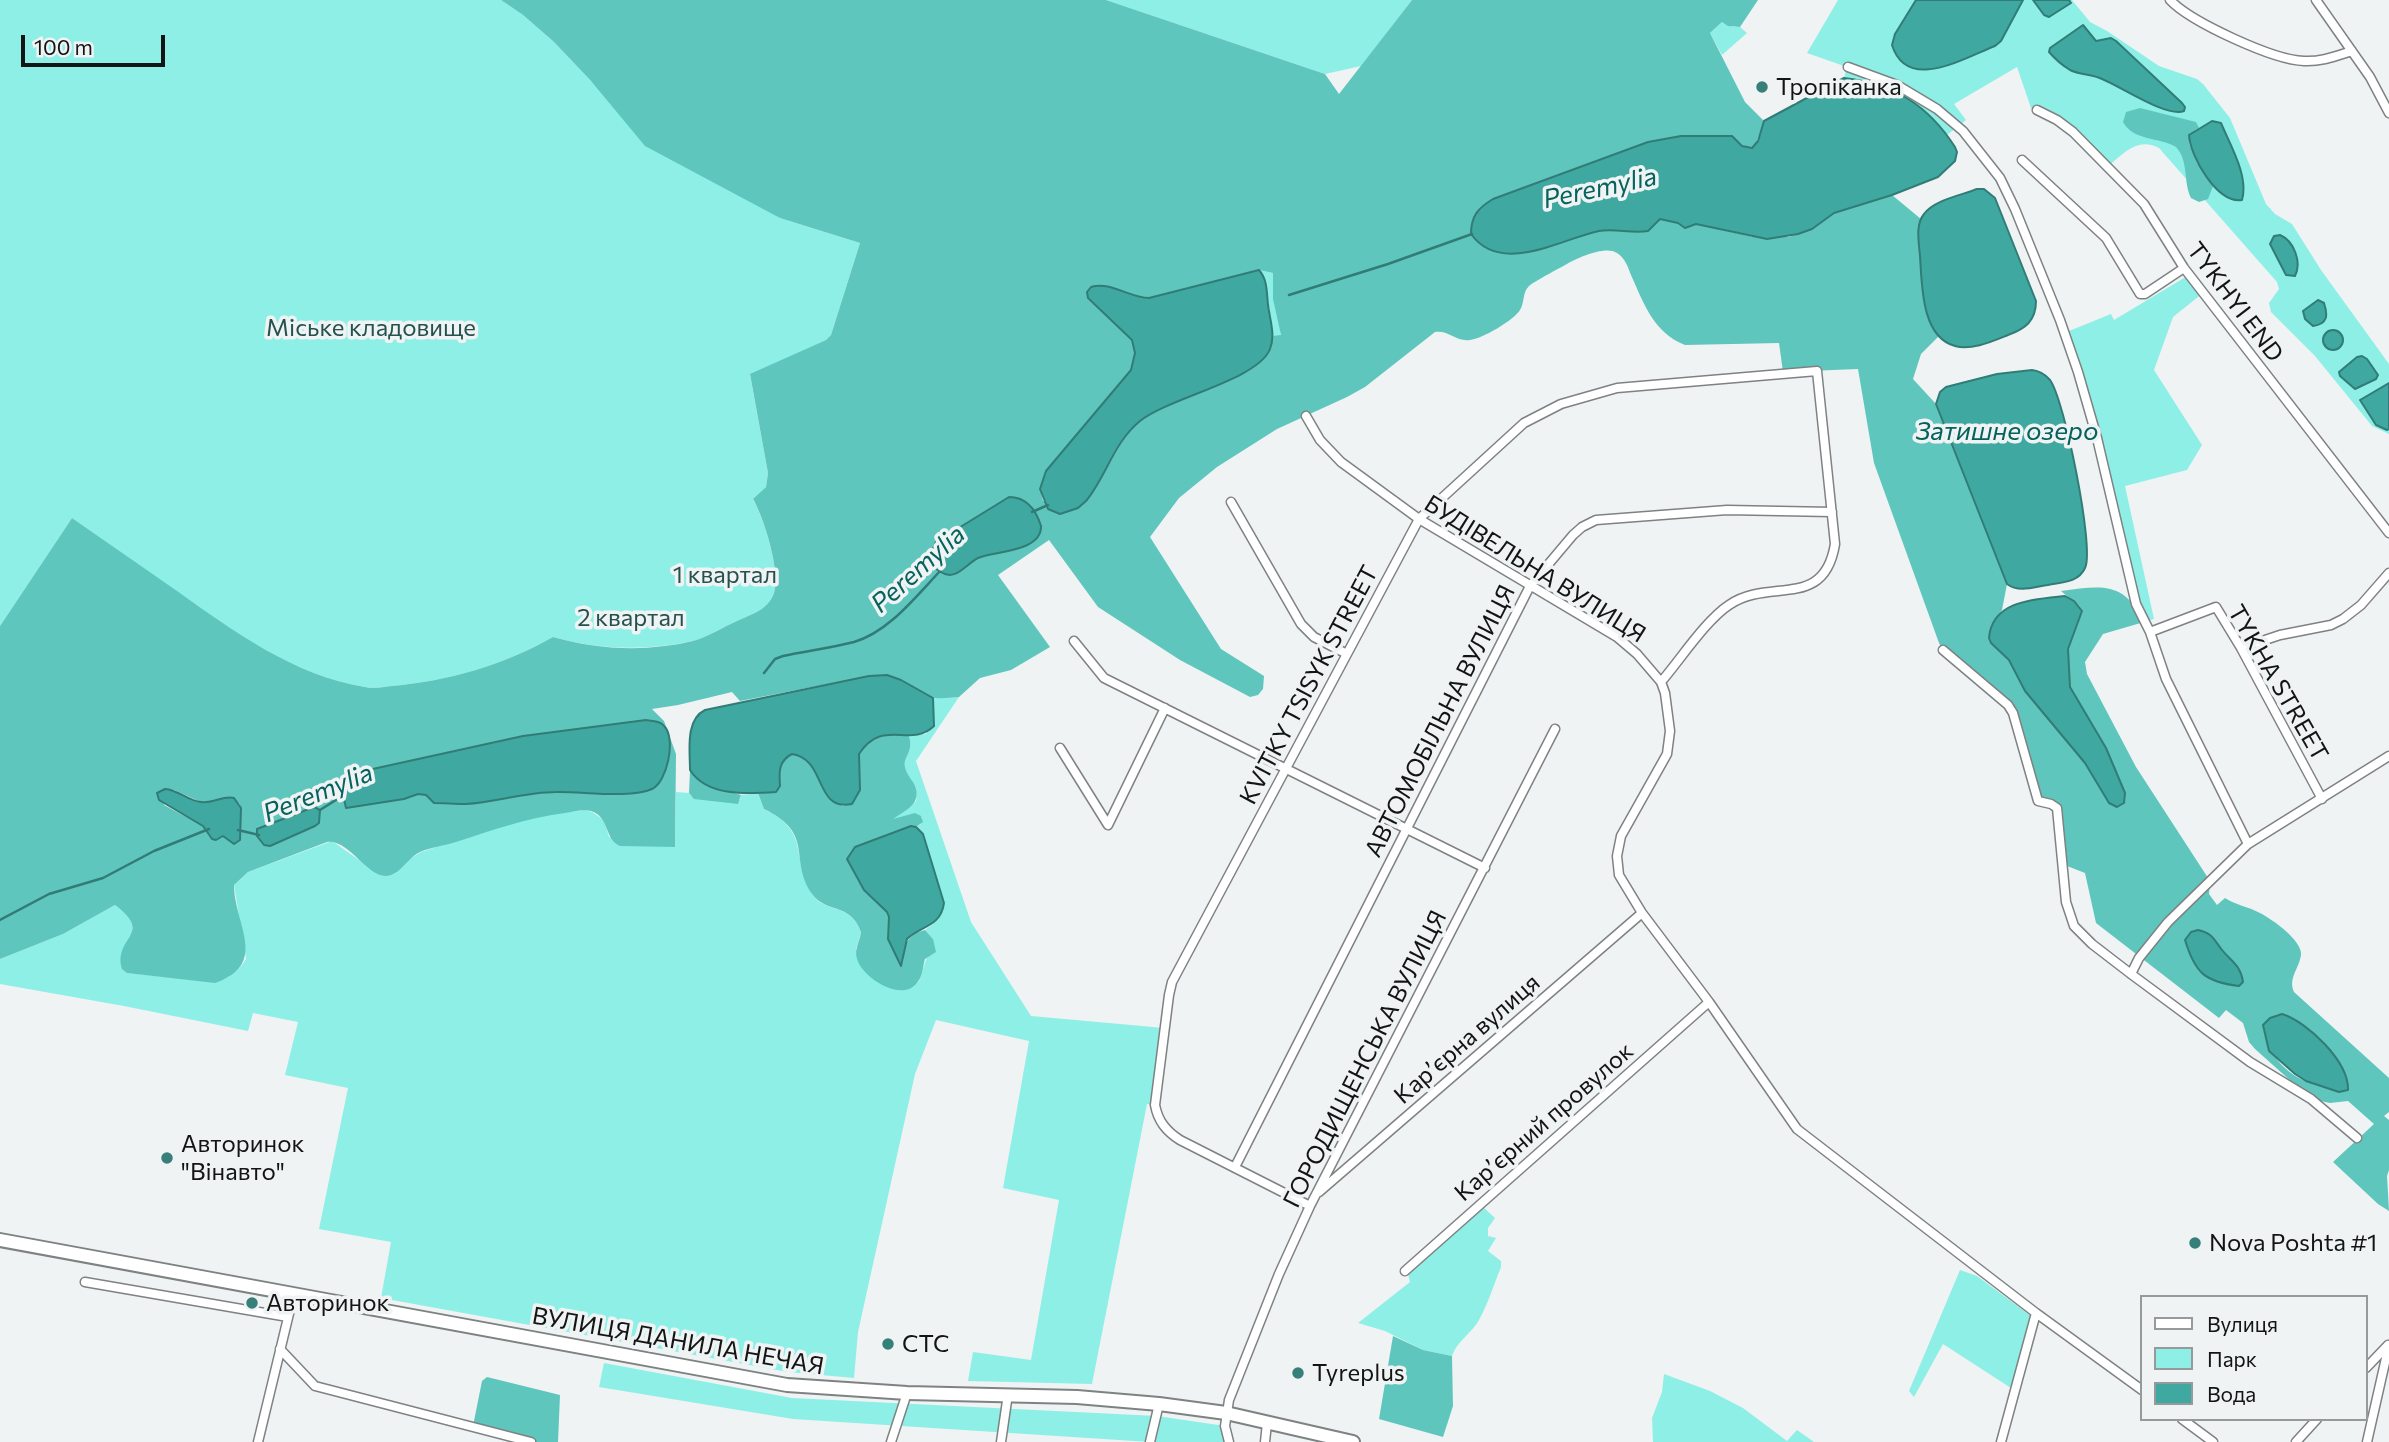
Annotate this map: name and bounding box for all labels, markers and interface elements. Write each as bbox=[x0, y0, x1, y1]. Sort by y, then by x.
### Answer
scale bar bbox=[24, 21, 168, 65]
text: 100 m bbox=[34, 34, 93, 59]
place label: Тропіканка bbox=[1776, 73, 1902, 101]
marker: Тропіканка bbox=[1754, 79, 1770, 95]
water label: Peremylia bbox=[1540, 161, 1660, 215]
street label: TYKHYI END bbox=[2181, 237, 2289, 367]
park label: Міське кладовище bbox=[266, 314, 476, 342]
water label: Затишне озеро bbox=[1915, 415, 2099, 447]
street label: БУДІВЕЛЬНА ВУЛИЦЯ bbox=[1419, 489, 1651, 649]
water label: Peremylia bbox=[865, 519, 971, 619]
park label: 1 квартал bbox=[673, 561, 777, 589]
street label: KVITKY TSISYK STREET bbox=[1234, 561, 1384, 809]
street label: АВТОМОБІЛЬНА ВУЛИЦЯ bbox=[1359, 580, 1521, 862]
street label: TYKHA STREET bbox=[2222, 600, 2334, 766]
park label: 2 квартал bbox=[577, 604, 685, 632]
water label: Peremylia bbox=[259, 757, 377, 829]
street label: ГОРОДИЩЕНСЬКА ВУЛИЦЯ bbox=[1277, 905, 1453, 1213]
street label: Карʼєрна вулиця bbox=[1388, 968, 1546, 1110]
street label: Карʼєрний провулок bbox=[1449, 1037, 1639, 1207]
place label: Авторинок "Вінавто" bbox=[181, 1130, 304, 1186]
marker: Авторинок "Вінавто" bbox=[159, 1150, 175, 1166]
place label: Nova Poshta #1 bbox=[2209, 1229, 2377, 1257]
marker: Nova Poshta #1 bbox=[2187, 1235, 2203, 1251]
place label: Авторинок bbox=[266, 1289, 389, 1317]
marker: Авторинок bbox=[244, 1295, 260, 1311]
legend bbox=[2140, 1295, 2368, 1421]
street label: ВУЛИЦЯ ДАНИЛА НЕЧАЯ bbox=[530, 1301, 826, 1381]
text: Вулиця bbox=[2207, 1311, 2278, 1336]
place label: СТС bbox=[902, 1330, 950, 1358]
marker: СТС bbox=[880, 1336, 896, 1352]
text: Парк bbox=[2207, 1346, 2257, 1371]
place label: Tyreplus bbox=[1312, 1359, 1405, 1387]
marker: Tyreplus bbox=[1290, 1365, 1306, 1381]
text: Вода bbox=[2207, 1381, 2256, 1406]

